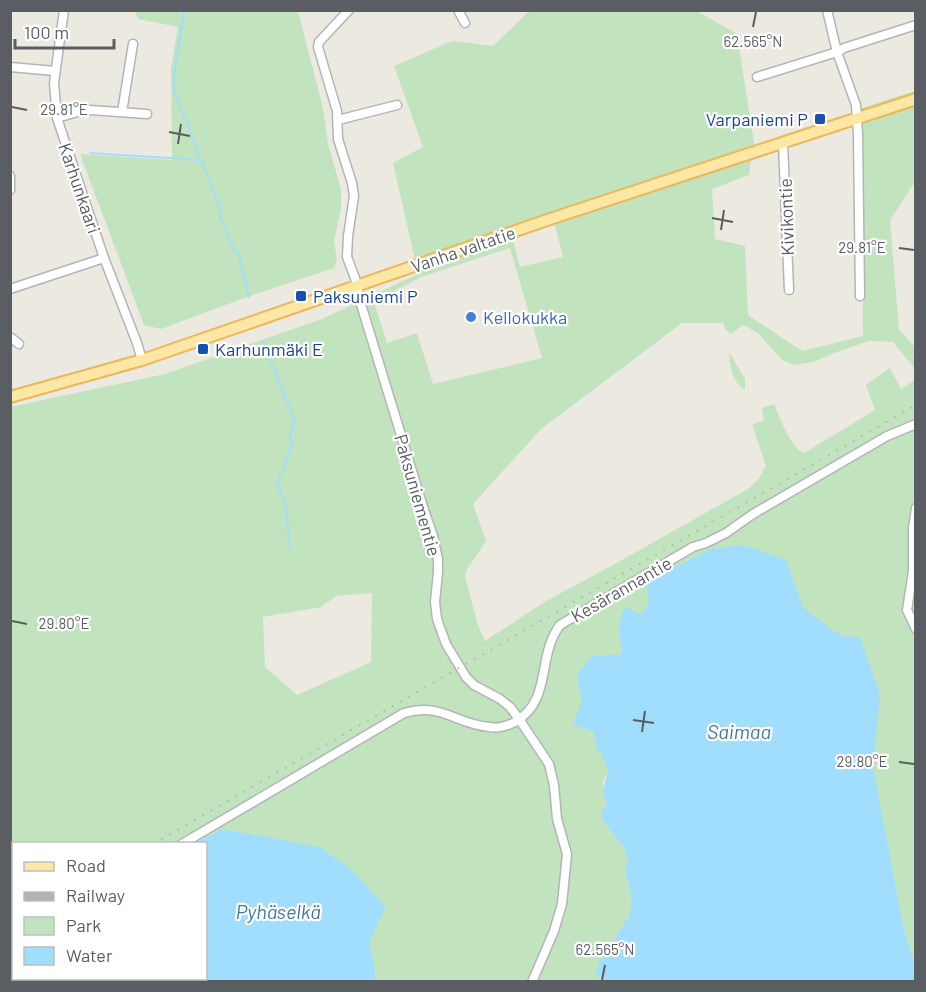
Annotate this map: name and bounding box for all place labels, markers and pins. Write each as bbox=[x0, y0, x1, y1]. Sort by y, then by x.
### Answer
place label: Varpaniemi P bbox=[706, 108, 808, 130]
marker: Varpaniemi P bbox=[813, 112, 827, 126]
place label: Paksuniemi P bbox=[313, 285, 418, 307]
marker: Paksuniemi P bbox=[294, 289, 308, 303]
place label: Kellokukka bbox=[483, 306, 567, 328]
marker: Kellokukka bbox=[464, 310, 478, 324]
place label: Karhunmäki E bbox=[215, 338, 323, 360]
marker: Karhunmäki E bbox=[196, 342, 210, 356]

